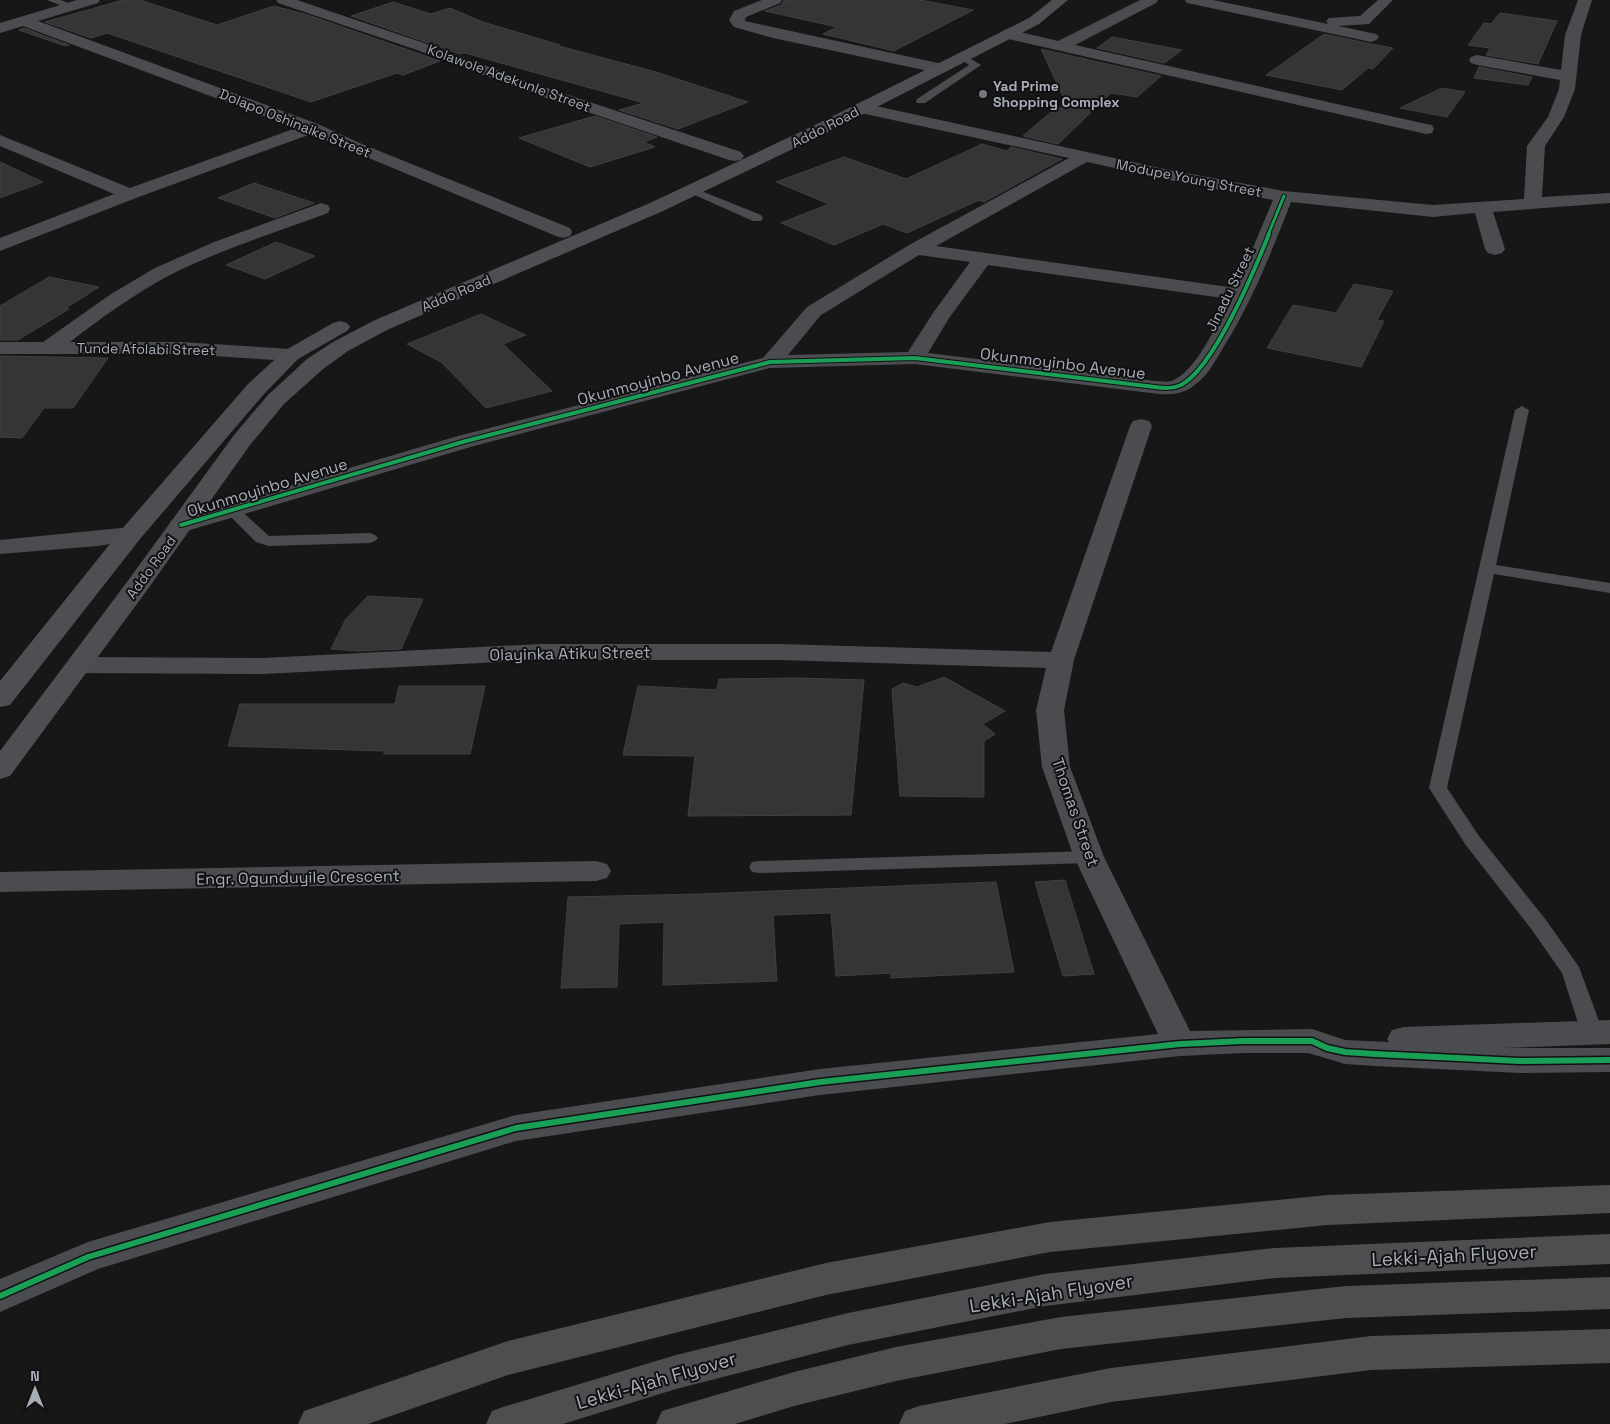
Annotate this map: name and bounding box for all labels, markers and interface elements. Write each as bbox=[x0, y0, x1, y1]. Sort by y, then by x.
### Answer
street label: Kolawole Adekunle Street bbox=[425, 40, 593, 116]
place label: Yad Prime Shopping Complex bbox=[993, 77, 1120, 111]
street label: Dolapo Oshinaike Street bbox=[217, 84, 373, 162]
marker: Yad Prime Shopping Complex bbox=[977, 88, 989, 100]
street label: Addo Road bbox=[788, 102, 862, 152]
street label: Modupe Young Street bbox=[1115, 155, 1263, 201]
street label: Jinadu Street bbox=[1202, 244, 1258, 334]
street label: Addo Road bbox=[419, 270, 493, 316]
street label: Tunde Afolabi Street bbox=[77, 339, 215, 359]
street label: Okunmoyinbo Avenue bbox=[979, 343, 1147, 384]
street label: Okunmoyinbo Avenue bbox=[575, 347, 741, 410]
street label: Okunmoyinbo Avenue bbox=[184, 453, 350, 522]
street label: Addo Road bbox=[122, 532, 180, 602]
street label: Olayinka Atiku Street bbox=[489, 642, 651, 665]
street label: Thomas Street bbox=[1047, 755, 1104, 869]
street label: Engr. Ogunduyile Crescent bbox=[196, 865, 400, 890]
street label: Lekki-Ajah Flyover bbox=[1371, 1239, 1537, 1272]
street label: Lekki-Ajah Flyover bbox=[967, 1268, 1135, 1319]
street label: Lekki-Ajah Flyover bbox=[573, 1346, 739, 1415]
north arrow bbox=[10, 1364, 60, 1414]
text: N bbox=[30, 1367, 40, 1385]

